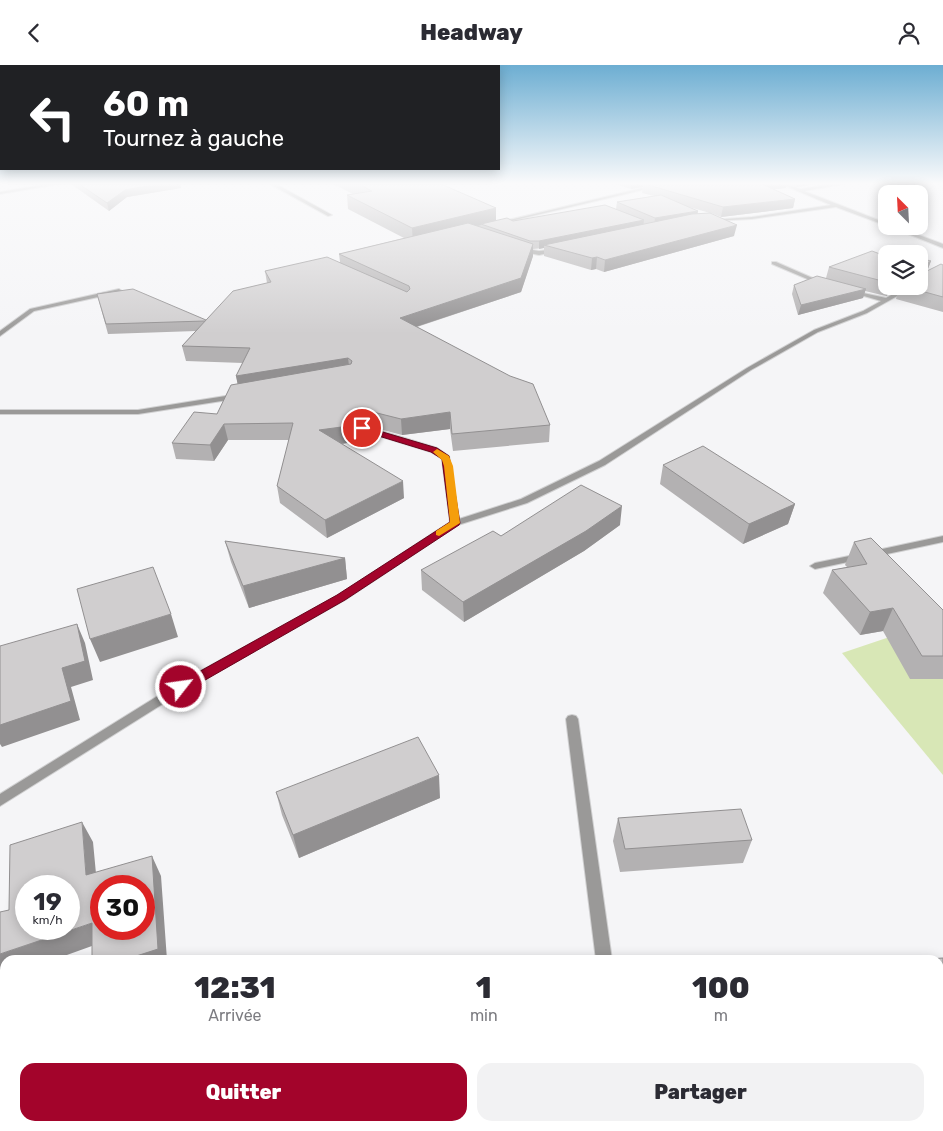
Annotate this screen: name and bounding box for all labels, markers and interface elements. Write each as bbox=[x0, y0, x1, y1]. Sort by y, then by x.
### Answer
icon: back bbox=[20, 19, 48, 47]
text: Headway bbox=[420, 19, 523, 46]
icon: person bbox=[895, 19, 923, 47]
text: 60 m bbox=[103, 83, 189, 125]
icon: left bbox=[20, 85, 85, 150]
text: Tournez à gauche bbox=[103, 125, 284, 152]
north arrow bbox=[878, 185, 928, 235]
map controls bbox=[878, 185, 928, 295]
button: layers bbox=[878, 245, 928, 295]
pin bbox=[341, 407, 383, 449]
icon: arrive bbox=[348, 414, 376, 442]
position arrow bbox=[154, 660, 206, 712]
speed limit sign: 30 bbox=[90, 875, 155, 940]
text: 19 bbox=[33, 887, 62, 916]
text: km/h bbox=[33, 913, 62, 927]
text: 12:31 bbox=[194, 970, 276, 1006]
text: 1 bbox=[476, 970, 492, 1006]
text: 100 bbox=[692, 970, 750, 1006]
text: Arrivée bbox=[208, 1006, 262, 1025]
text: min bbox=[470, 1006, 498, 1025]
text: m bbox=[714, 1006, 728, 1025]
button: Quitter bbox=[20, 1063, 467, 1121]
button: Partager bbox=[477, 1063, 924, 1121]

